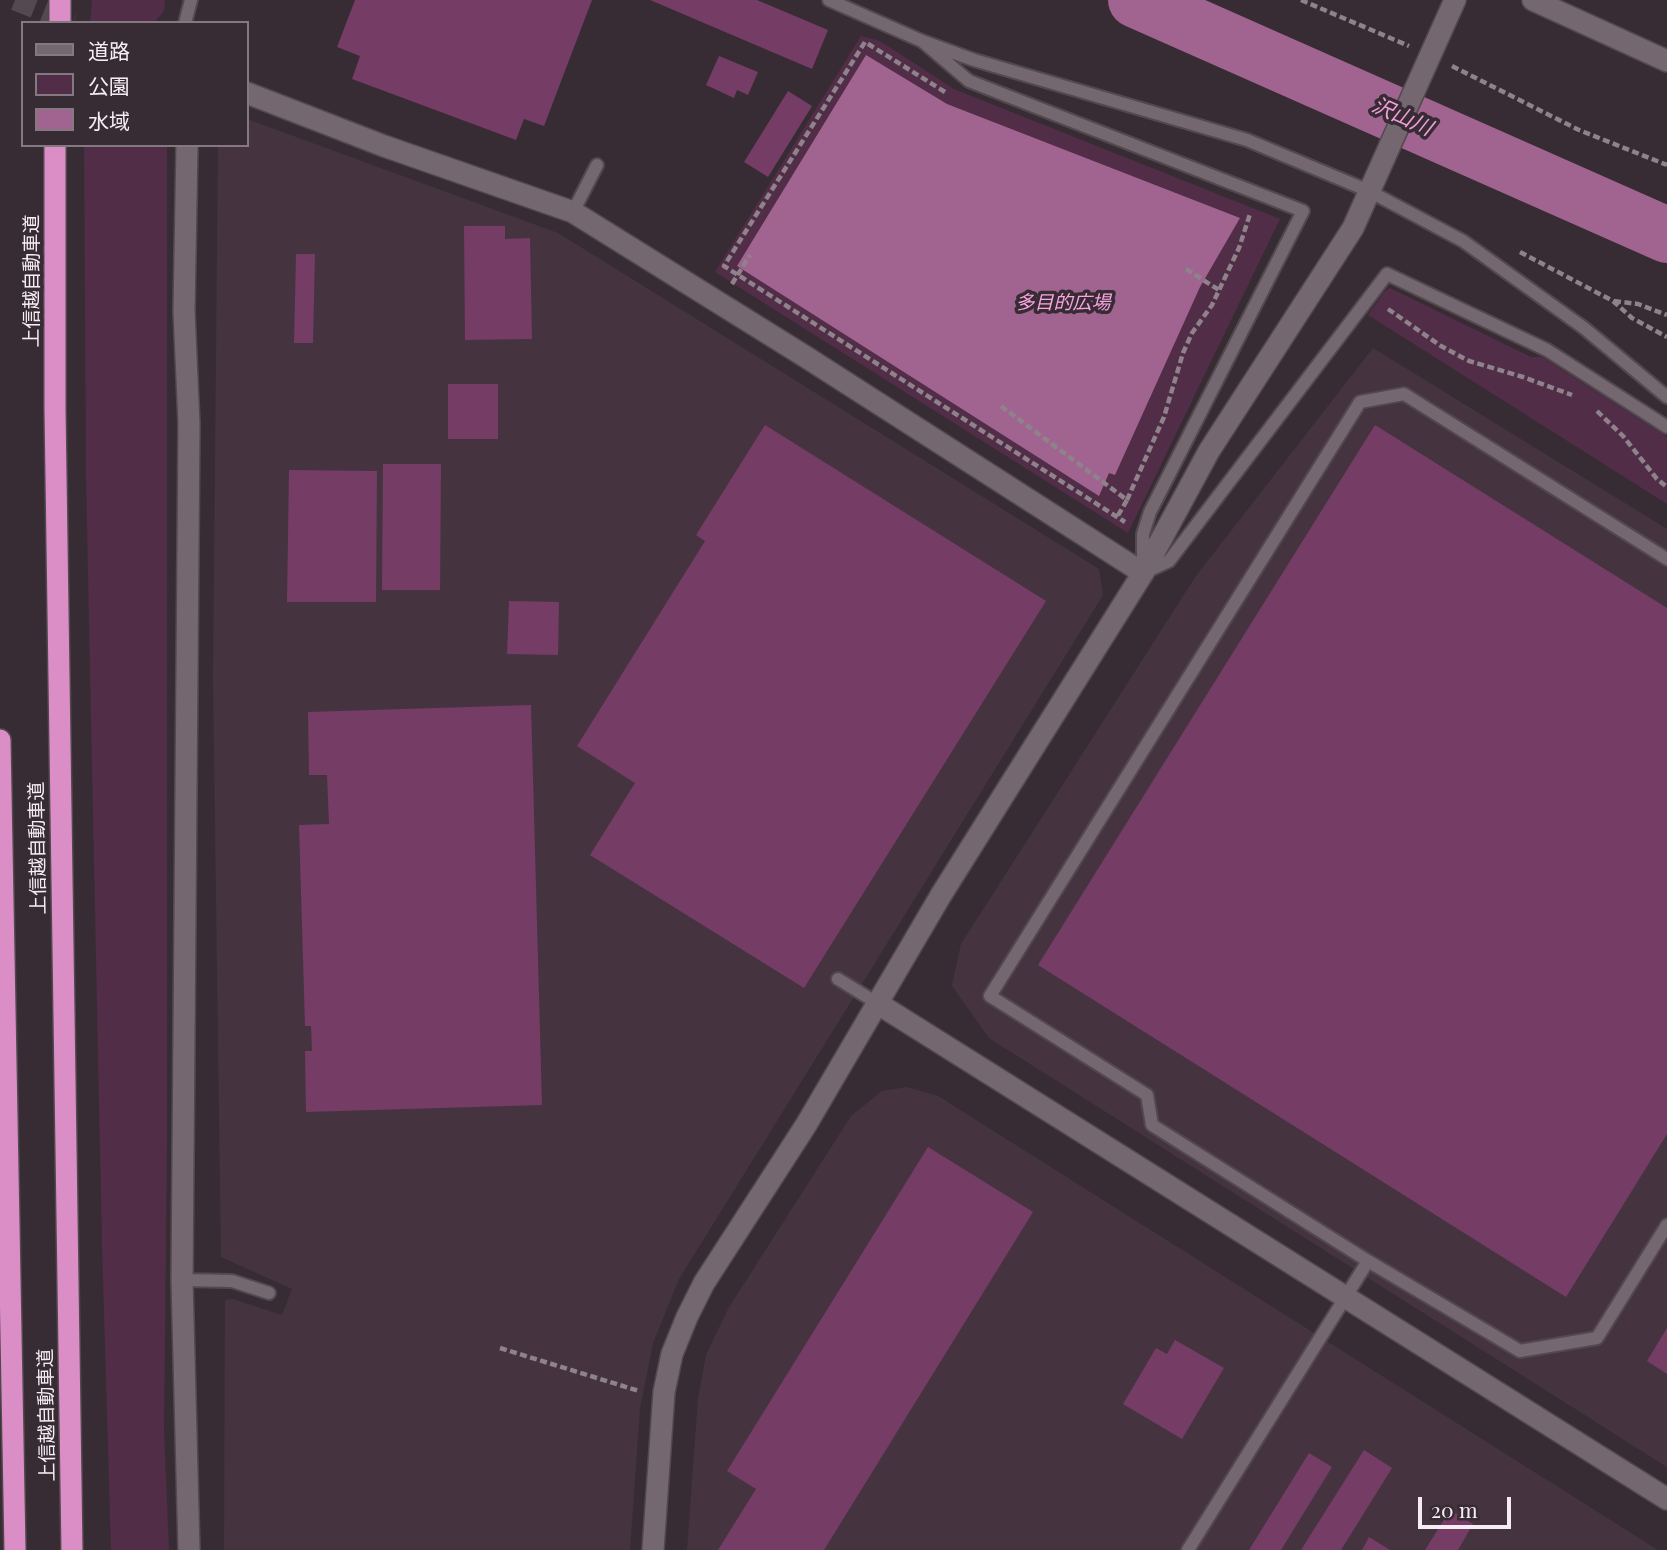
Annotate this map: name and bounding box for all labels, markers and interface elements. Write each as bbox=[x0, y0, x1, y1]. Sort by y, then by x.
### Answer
legend bbox=[21, 21, 248, 147]
text: 道路 bbox=[88, 36, 130, 64]
text: 公園 bbox=[88, 71, 130, 99]
water label: 沢山川 bbox=[1368, 93, 1436, 141]
text: 水域 bbox=[88, 106, 130, 134]
street label: 上信越自動車道 bbox=[21, 215, 43, 347]
park label: 多目的広場 bbox=[1016, 292, 1110, 314]
street label: 上信越自動車道 bbox=[25, 781, 51, 915]
street label: 上信越自動車道 bbox=[34, 1348, 60, 1482]
scale bar bbox=[1422, 1484, 1515, 1528]
text: 20 m bbox=[1431, 1495, 1478, 1523]

